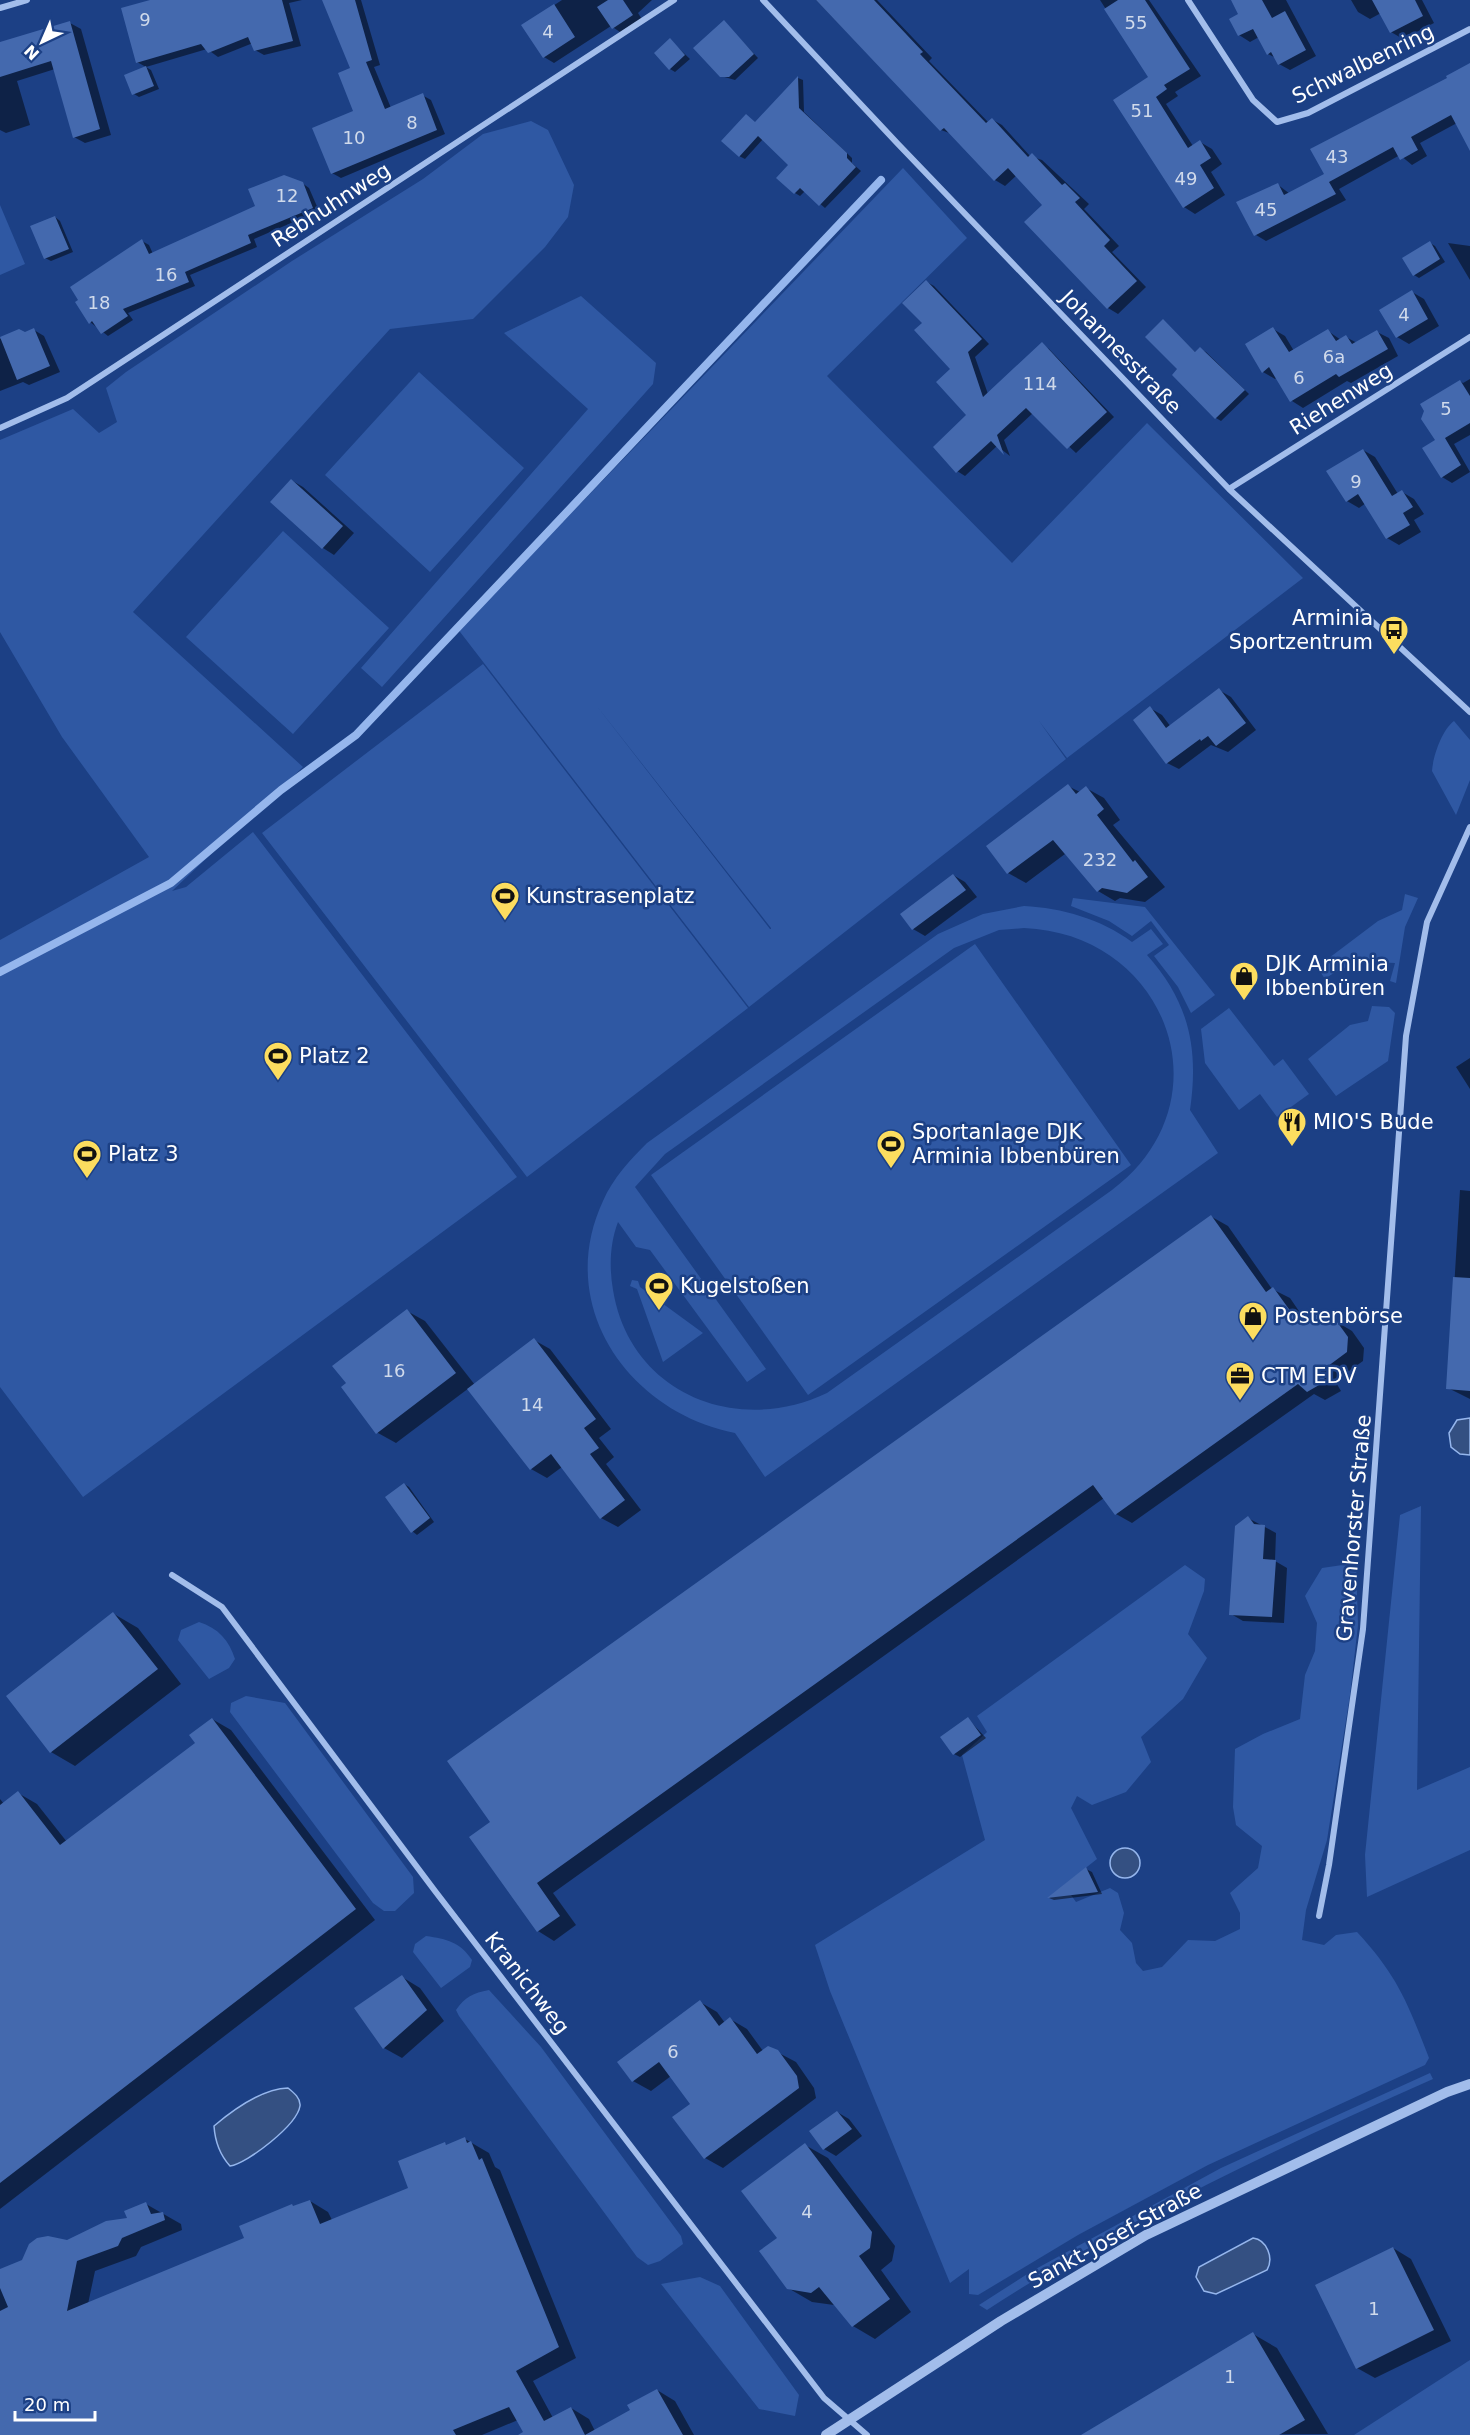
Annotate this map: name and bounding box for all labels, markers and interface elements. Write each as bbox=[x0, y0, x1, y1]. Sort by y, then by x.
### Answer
house number: 9 bbox=[139, 9, 151, 30]
north arrow bbox=[12, 12, 72, 72]
house number: 55 bbox=[1125, 12, 1147, 33]
street label: Schwalbenring bbox=[1288, 19, 1438, 109]
house number: 4 bbox=[542, 21, 554, 42]
text: N bbox=[21, 41, 43, 64]
house number: 51 bbox=[1131, 100, 1153, 121]
house number: 8 bbox=[406, 112, 418, 133]
house number: 10 bbox=[343, 127, 365, 148]
house number: 43 bbox=[1326, 146, 1348, 167]
street label: Rebhuhnweg bbox=[267, 158, 395, 252]
house number: 49 bbox=[1175, 168, 1197, 189]
house number: 12 bbox=[276, 185, 298, 206]
house number: 45 bbox=[1255, 199, 1277, 220]
house number: 16 bbox=[155, 264, 177, 285]
street label: Johannesstraße bbox=[1055, 284, 1186, 419]
house number: 18 bbox=[88, 292, 110, 313]
house number: 4 bbox=[1398, 304, 1410, 325]
house number: 6a bbox=[1323, 346, 1345, 367]
street label: Riehenweg bbox=[1285, 358, 1397, 440]
house number: 6 bbox=[1293, 367, 1305, 388]
house number: 114 bbox=[1023, 373, 1057, 394]
house number: 5 bbox=[1440, 398, 1452, 419]
house number: 9 bbox=[1350, 471, 1362, 492]
place label: Arminia Sportzentrum bbox=[1229, 606, 1373, 654]
bus stop icon: Arminia Sportzentrum bbox=[1378, 614, 1410, 656]
house number: 232 bbox=[1083, 849, 1117, 870]
sports icon: Kunstrasenplatz bbox=[489, 880, 521, 922]
place label: Kunstrasenplatz bbox=[526, 884, 694, 908]
place label: DJK Arminia Ibbenbüren bbox=[1265, 952, 1389, 1000]
shop icon: DJK Arminia Ibbenbüren bbox=[1228, 960, 1260, 1002]
sports icon: Platz 2 bbox=[262, 1040, 294, 1082]
place label: Platz 2 bbox=[299, 1044, 370, 1068]
restaurant icon: MIO'S Bude bbox=[1276, 1106, 1308, 1148]
place label: MIO'S Bude bbox=[1313, 1110, 1434, 1134]
place label: Sportanlage DJK Arminia Ibbenbüren bbox=[912, 1120, 1120, 1168]
sports icon: Sportanlage DJK Arminia Ibbenbüren bbox=[875, 1128, 907, 1170]
sports icon: Platz 3 bbox=[71, 1138, 103, 1180]
place label: Platz 3 bbox=[108, 1142, 179, 1166]
sports icon: Kugelstoßen bbox=[643, 1270, 675, 1312]
place label: Kugelstoßen bbox=[680, 1274, 810, 1298]
shop icon: Postenbörse bbox=[1237, 1300, 1269, 1342]
place label: Postenbörse bbox=[1274, 1304, 1403, 1328]
house number: 16 bbox=[383, 1360, 405, 1381]
office icon: CTM EDV bbox=[1224, 1360, 1256, 1402]
place label: CTM EDV bbox=[1261, 1364, 1357, 1388]
house number: 14 bbox=[521, 1394, 543, 1415]
street label: Gravenhorster Straße bbox=[1332, 1413, 1376, 1643]
street label: Kranichweg bbox=[480, 1927, 574, 2039]
house number: 6 bbox=[667, 2041, 679, 2062]
street label: Sankt-Josef-Straße bbox=[1024, 2178, 1206, 2294]
house number: 4 bbox=[801, 2201, 813, 2222]
house number: 1 bbox=[1368, 2298, 1380, 2319]
house number: 1 bbox=[1224, 2366, 1236, 2387]
scale bar bbox=[15, 2384, 94, 2422]
text: 20 m bbox=[24, 2394, 70, 2415]

